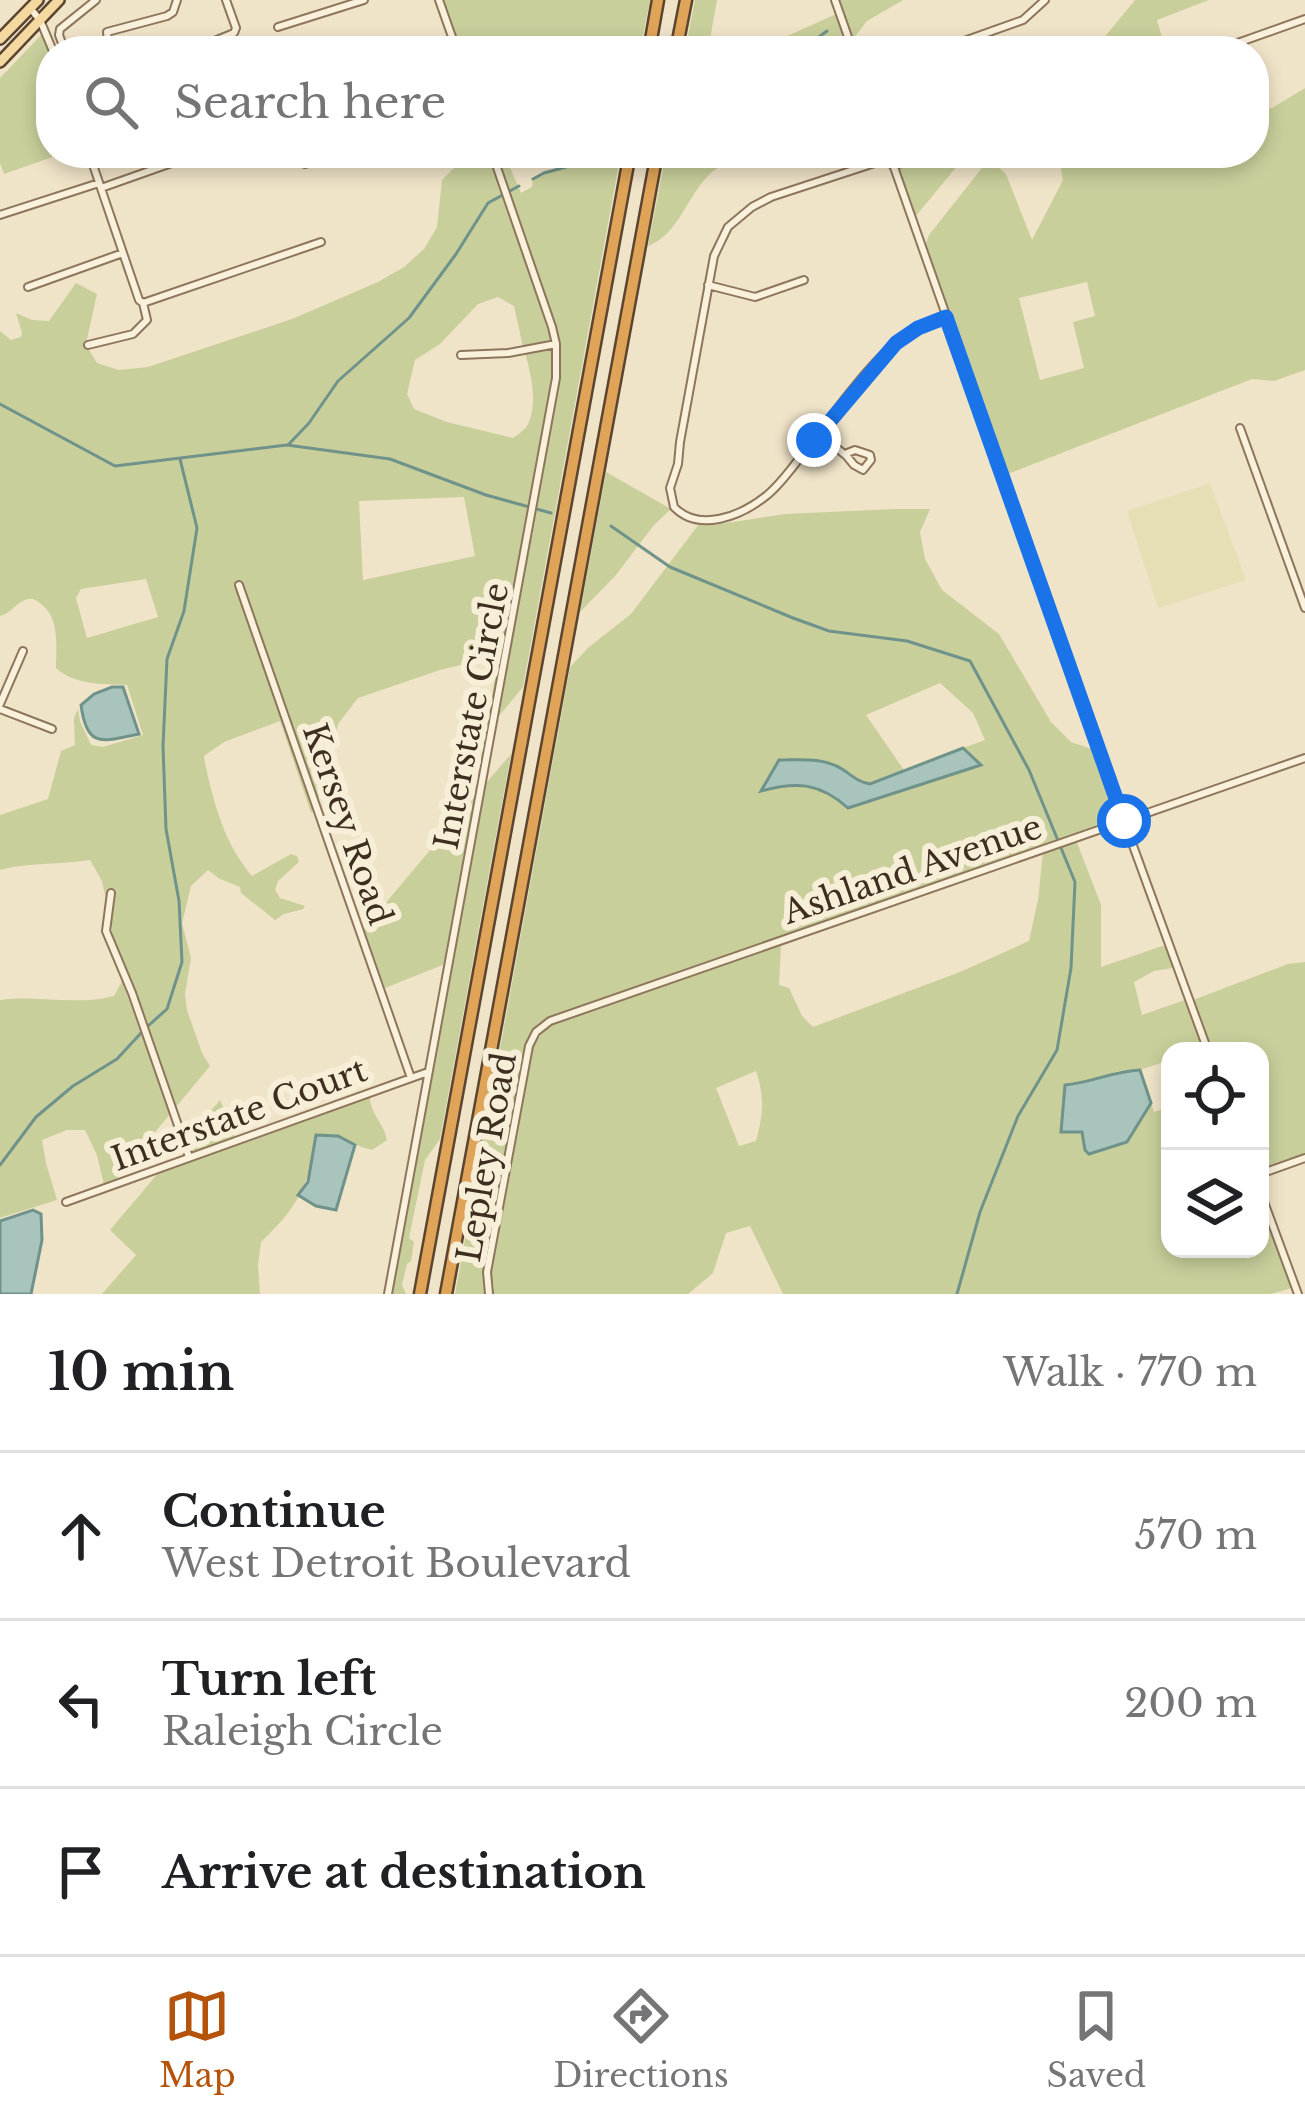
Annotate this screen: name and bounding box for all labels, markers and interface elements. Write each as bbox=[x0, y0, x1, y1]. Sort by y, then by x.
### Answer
search box bbox=[36, 36, 1269, 168]
icon: search bbox=[78, 69, 144, 135]
text: Search here bbox=[174, 74, 446, 130]
route end bbox=[787, 413, 841, 467]
street label: Interstate Circle bbox=[426, 579, 517, 853]
street label: Kersey Road bbox=[294, 718, 401, 930]
route start bbox=[1097, 794, 1151, 848]
street label: Ashland Avenue bbox=[776, 806, 1047, 933]
map controls bbox=[1161, 1042, 1269, 1258]
button: locate bbox=[1161, 1042, 1269, 1150]
street label: Interstate Court bbox=[106, 1049, 373, 1180]
street label: Lepley Road bbox=[448, 1049, 525, 1265]
button: layers bbox=[1161, 1150, 1269, 1258]
text: 10 min bbox=[48, 1341, 234, 1404]
text: Walk · 770 m bbox=[1003, 1348, 1257, 1397]
text: Continue bbox=[162, 1483, 386, 1539]
icon: ahead bbox=[48, 1503, 114, 1569]
text: 570 m bbox=[1134, 1511, 1257, 1560]
text: West Detroit Boulevard bbox=[162, 1539, 631, 1588]
text: Turn left bbox=[162, 1651, 376, 1707]
icon: left bbox=[48, 1671, 114, 1737]
text: 200 m bbox=[1124, 1679, 1257, 1728]
text: Raleigh Circle bbox=[162, 1707, 443, 1756]
icon: arrive bbox=[48, 1839, 114, 1905]
text: Arrive at destination bbox=[162, 1844, 646, 1900]
tab: Map bbox=[159, 1983, 236, 2096]
tab: Directions bbox=[553, 1983, 729, 2096]
tab: Saved bbox=[1047, 1983, 1146, 2096]

